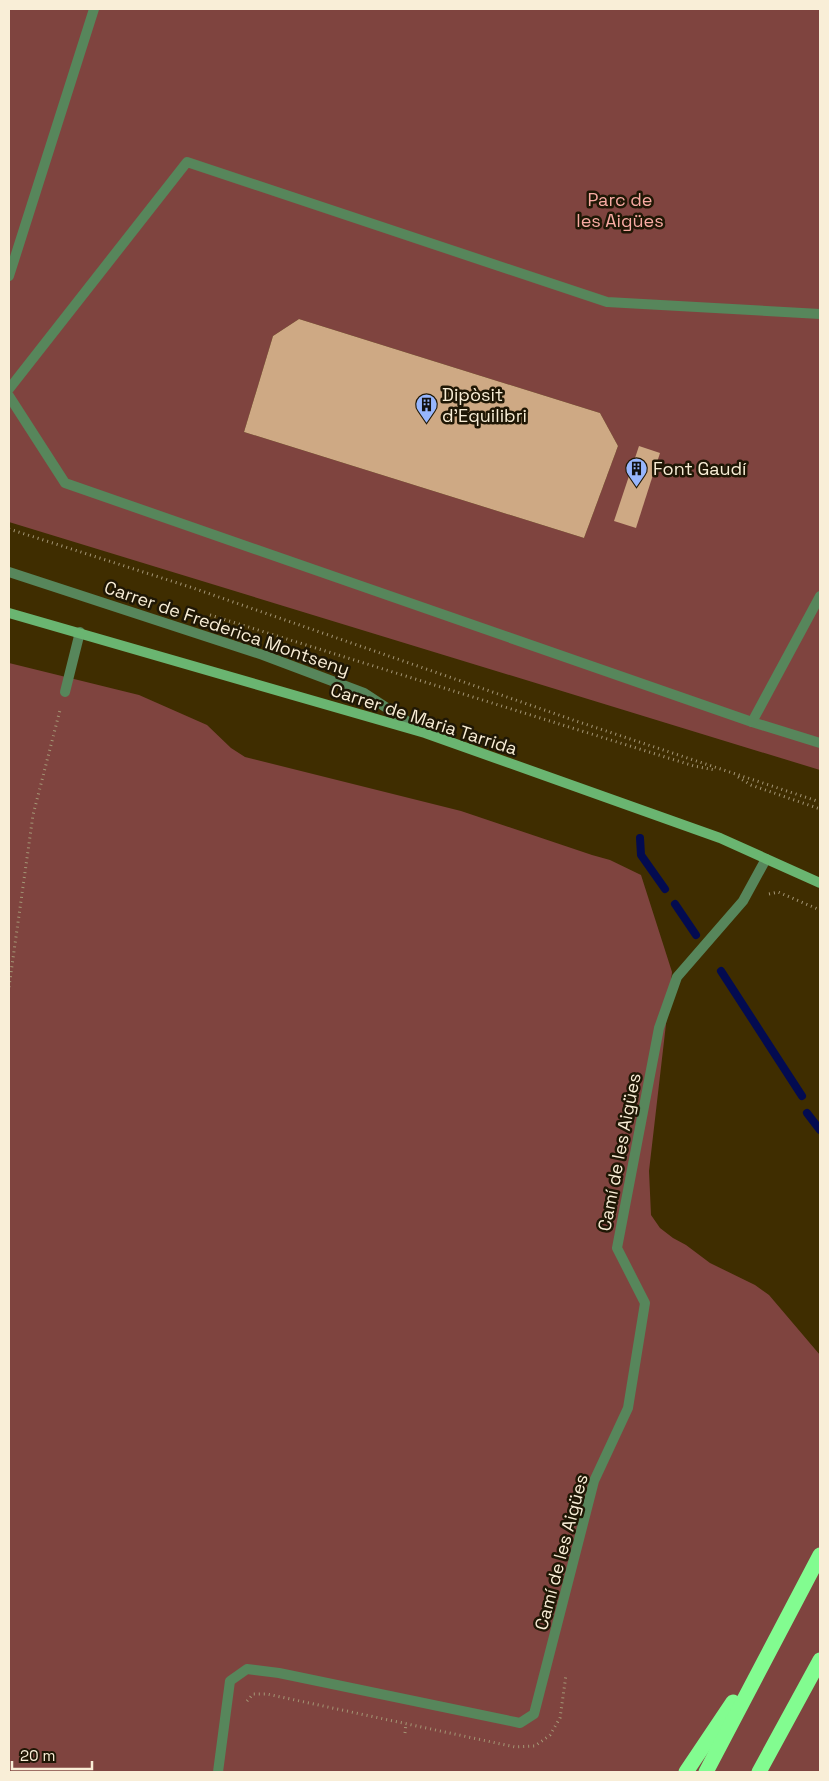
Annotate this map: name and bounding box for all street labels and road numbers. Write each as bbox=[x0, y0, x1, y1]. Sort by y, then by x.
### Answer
street label: Carrer de Frederica Montseny bbox=[101, 575, 353, 681]
street label: Carrer de Maria Tarrida bbox=[328, 678, 520, 760]
street label: Camí de les Aigües bbox=[592, 1071, 646, 1233]
street label: Camí de les Aigües bbox=[529, 1471, 593, 1633]

